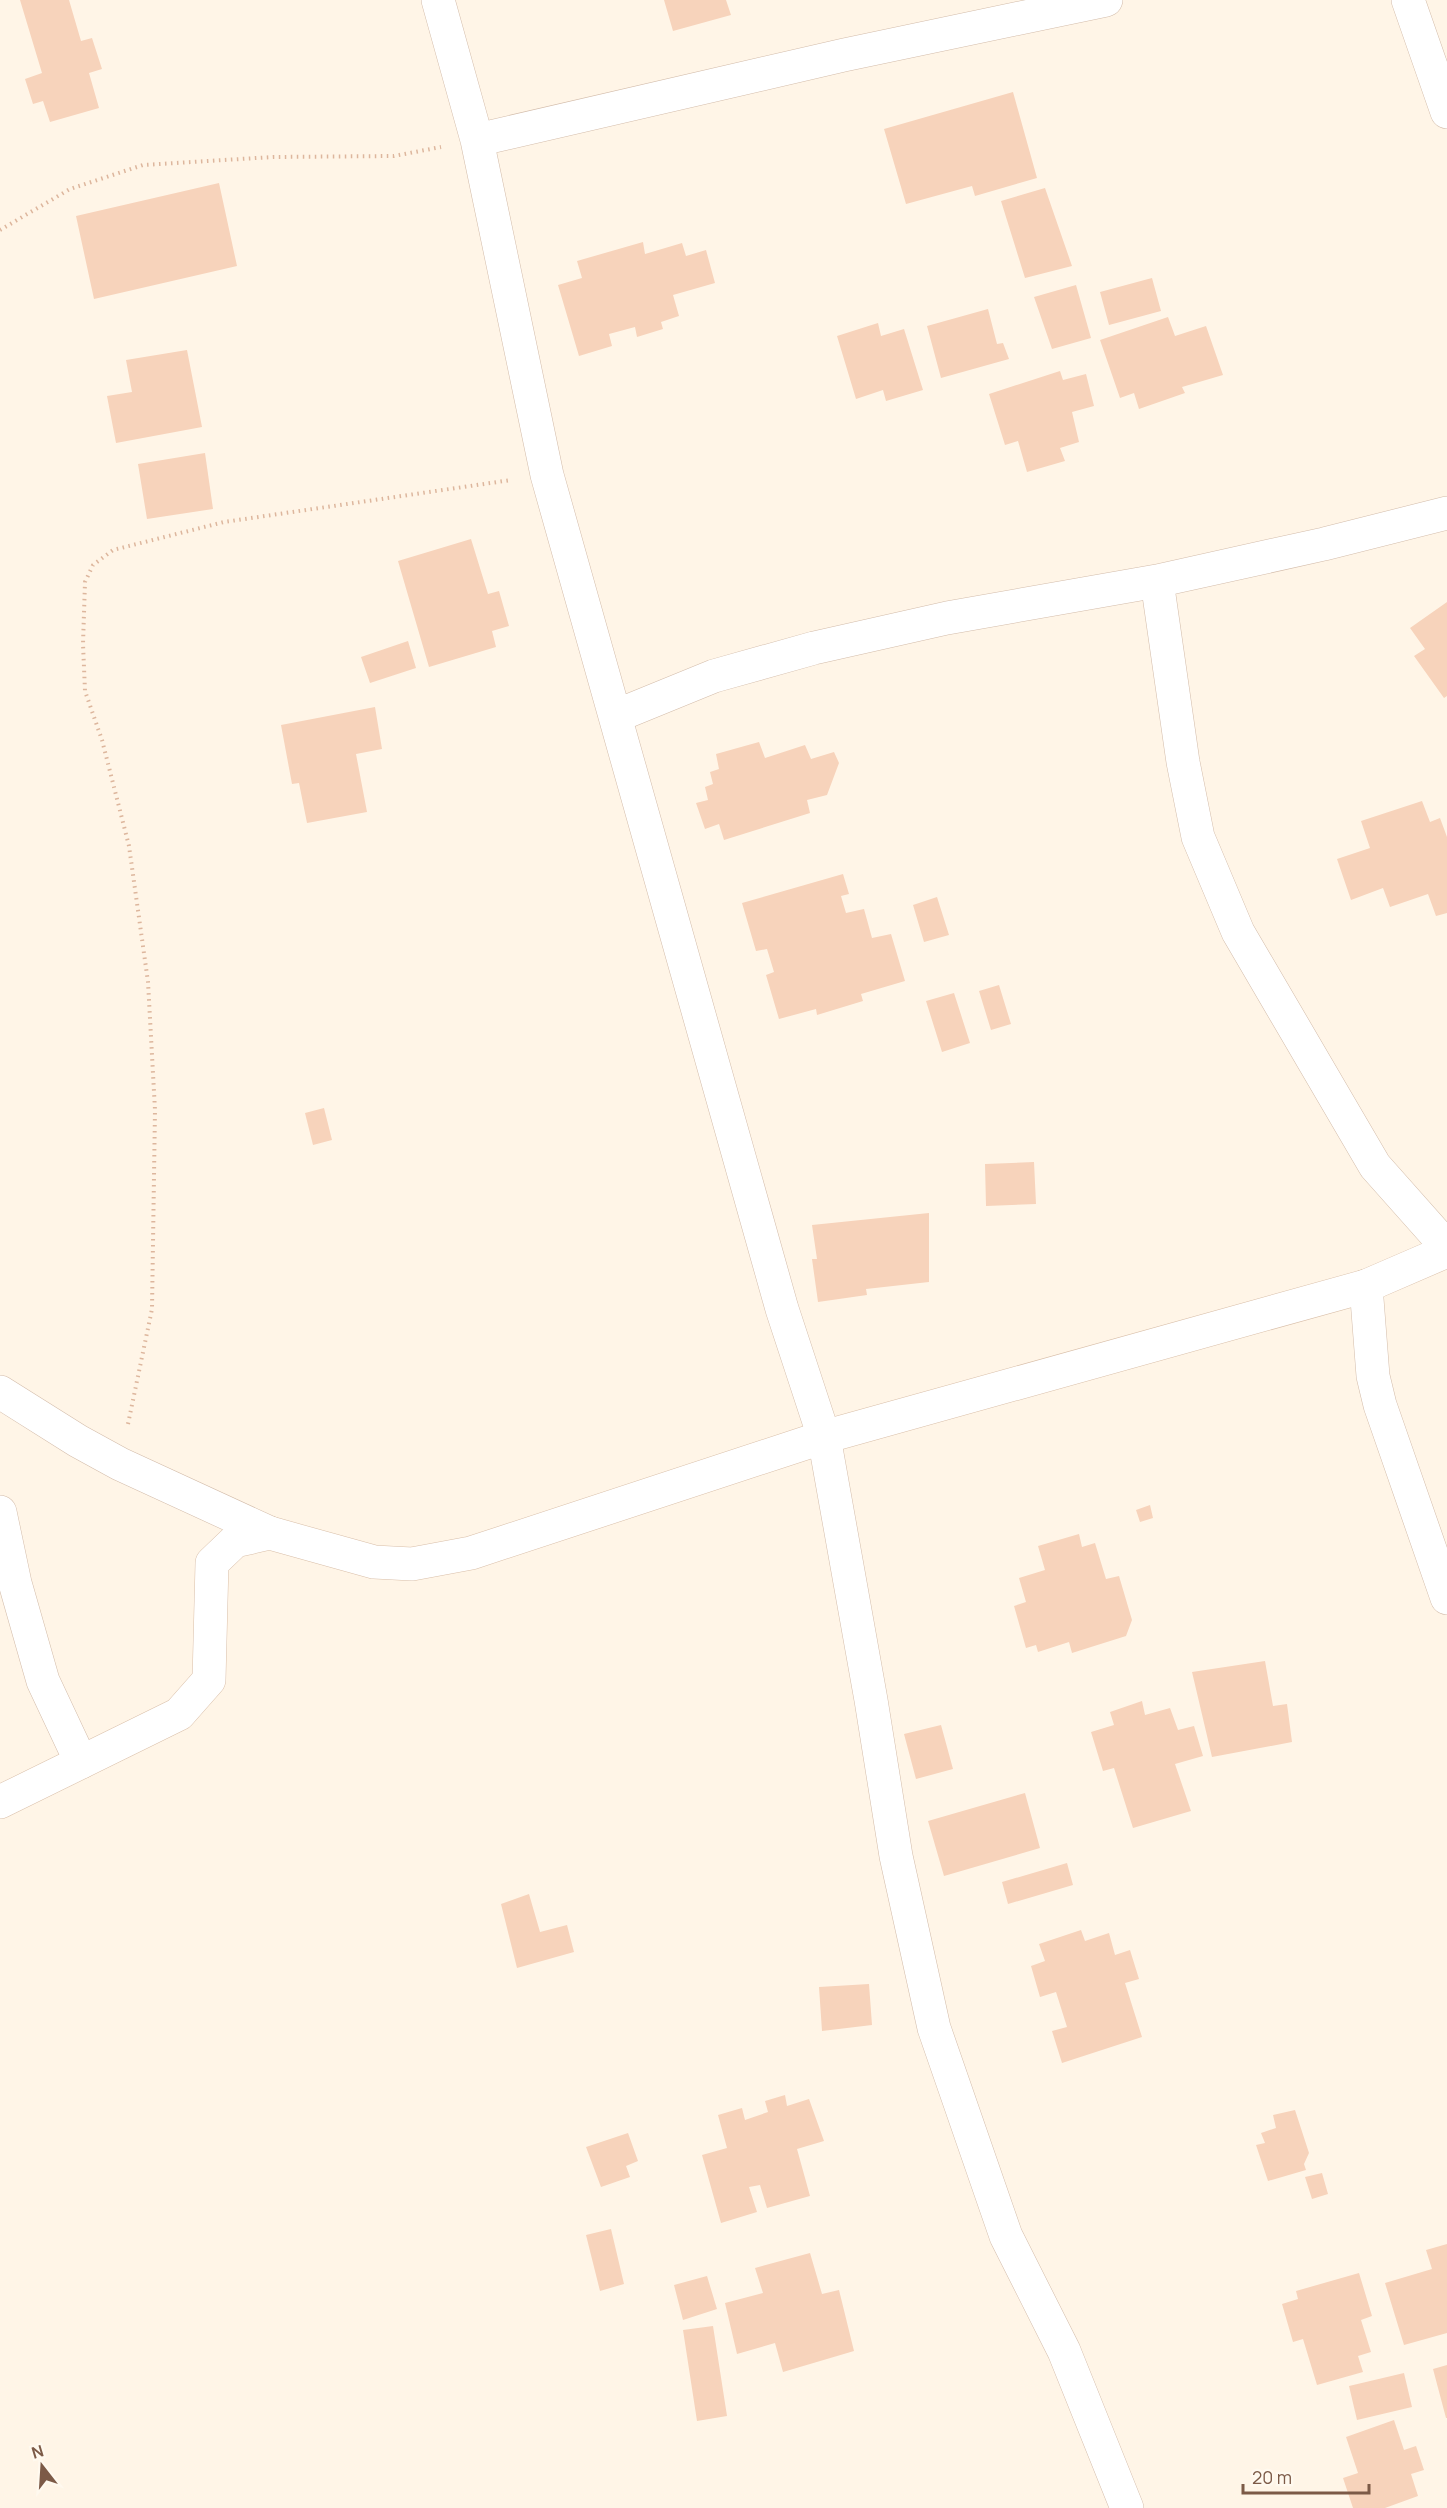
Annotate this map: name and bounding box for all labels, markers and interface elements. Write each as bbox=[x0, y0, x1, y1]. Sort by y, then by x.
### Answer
north arrow bbox=[12, 2436, 72, 2496]
text: N bbox=[29, 2439, 46, 2464]
scale bar bbox=[1243, 2457, 1369, 2495]
text: 20 m bbox=[1252, 2465, 1292, 2489]

